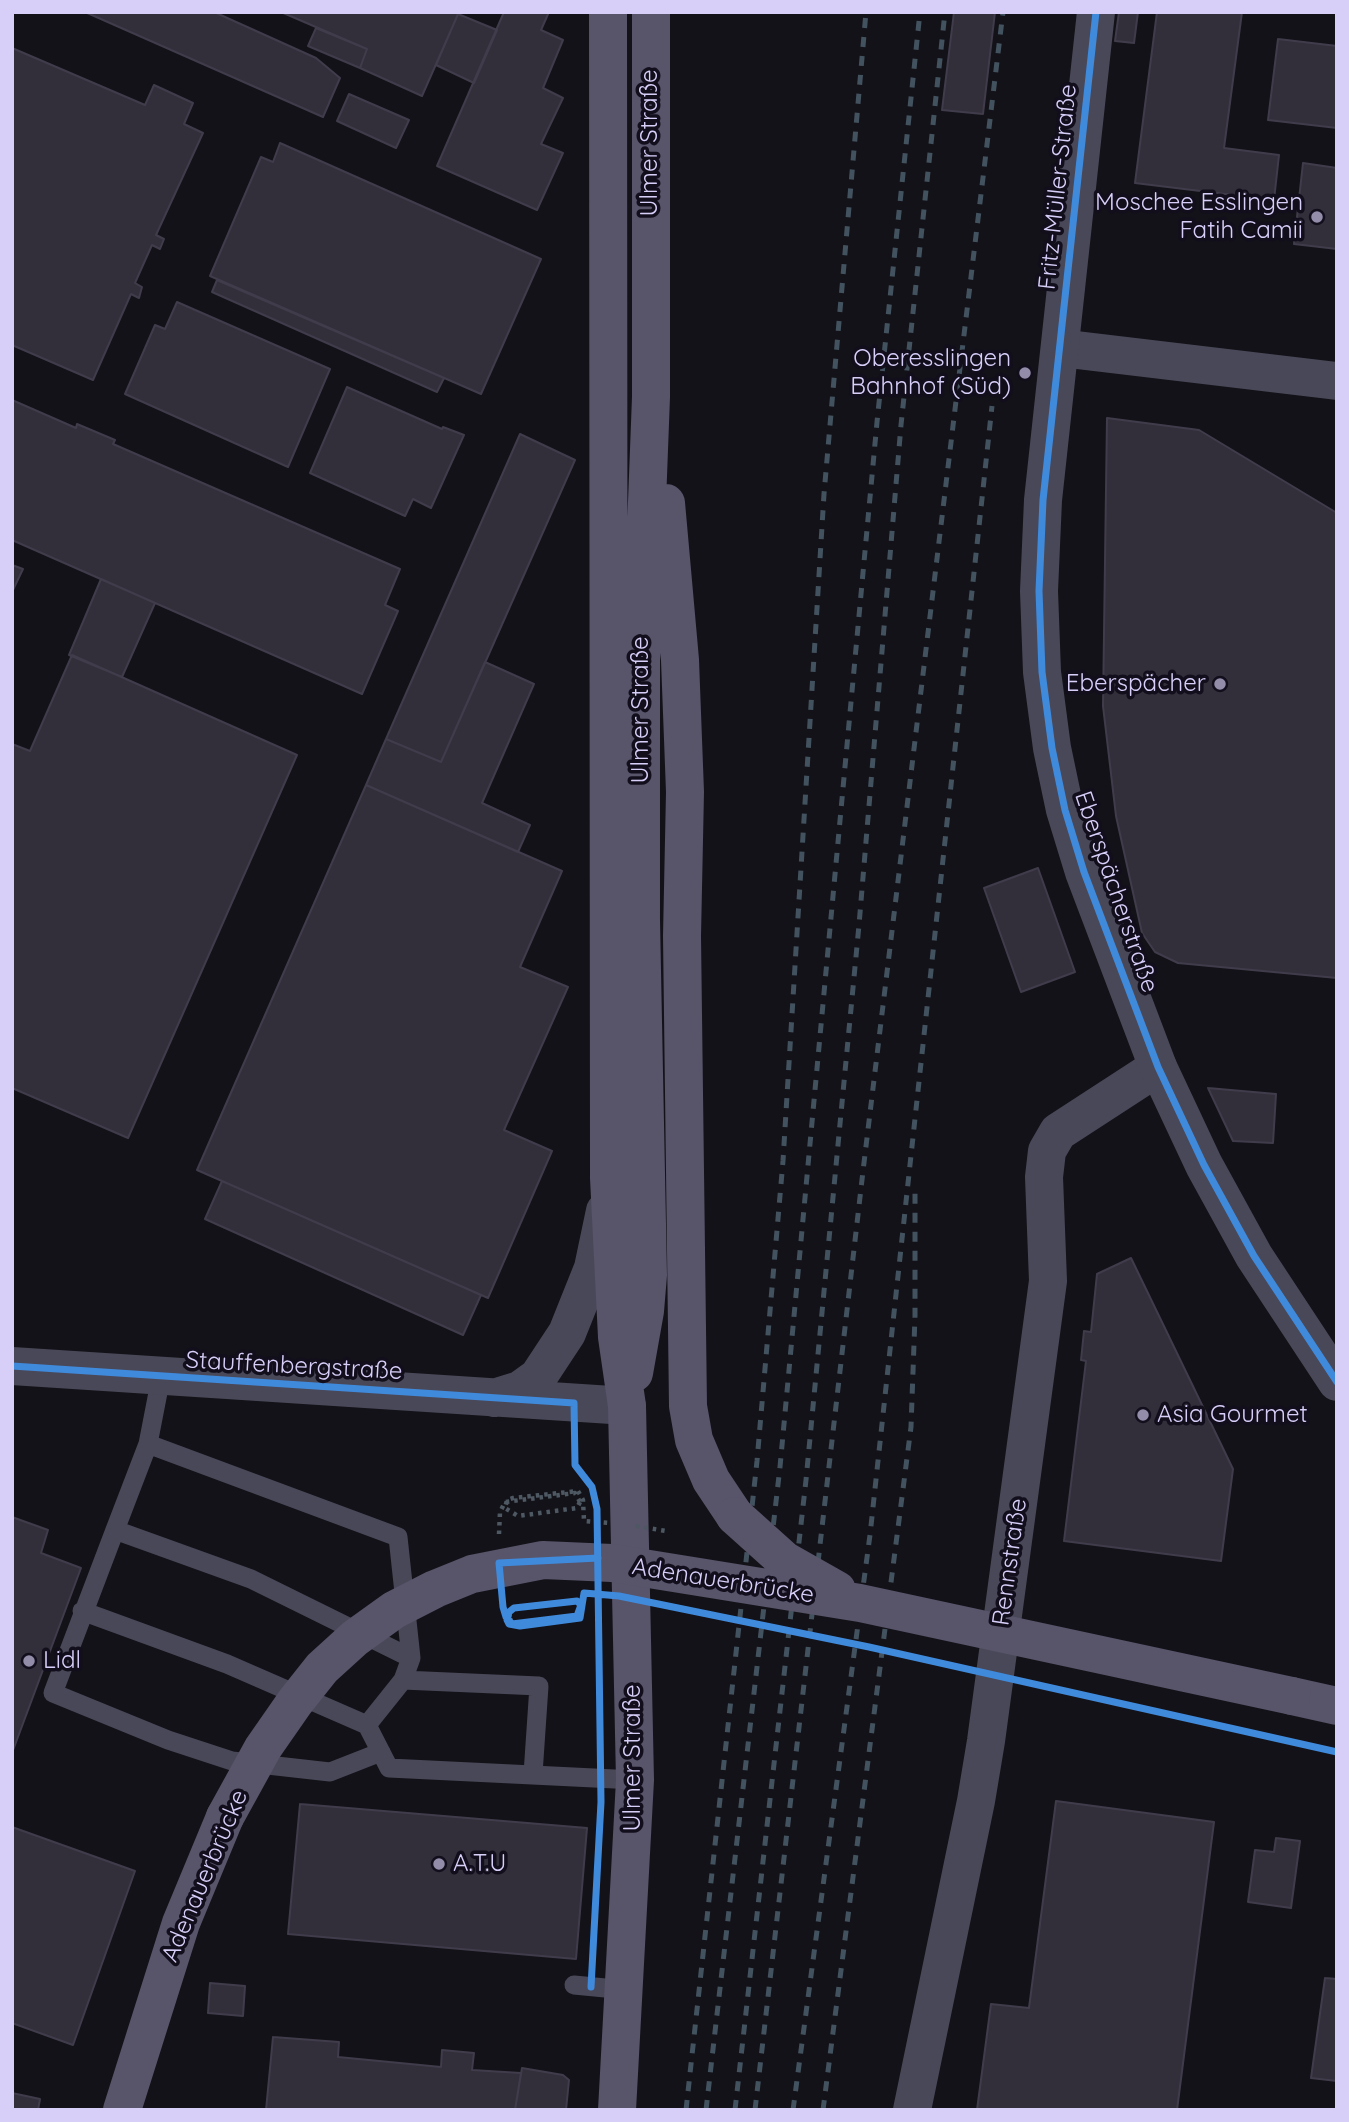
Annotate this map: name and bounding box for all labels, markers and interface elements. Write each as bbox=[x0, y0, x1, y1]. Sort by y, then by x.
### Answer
street label: Ulmer Straße bbox=[636, 69, 664, 217]
street label: Fritz-Müller-Straße bbox=[1033, 83, 1083, 291]
place label: Moschee Esslingen Fatih Camii bbox=[1095, 189, 1303, 245]
marker: Moschee Esslingen Fatih Camii bbox=[1309, 209, 1325, 225]
place label: Oberesslingen Bahnhof (Süd) bbox=[850, 345, 1011, 401]
marker: Oberesslingen Bahnhof (Süd) bbox=[1017, 365, 1033, 381]
street label: Ulmer Straße bbox=[627, 636, 655, 784]
place label: Eberspächer bbox=[1066, 670, 1206, 698]
marker: Eberspächer bbox=[1212, 676, 1228, 692]
street label: Eberspächerstraße bbox=[1068, 787, 1164, 997]
street label: Stauffenbergstraße bbox=[185, 1346, 403, 1386]
place label: Asia Gourmet bbox=[1157, 1401, 1308, 1429]
marker: Asia Gourmet bbox=[1135, 1407, 1151, 1423]
street label: Rennstraße bbox=[987, 1496, 1033, 1628]
street label: Adenauerbrücke bbox=[630, 1552, 816, 1610]
place label: Lidl bbox=[43, 1647, 81, 1675]
marker: Lidl bbox=[21, 1653, 37, 1669]
street label: Ulmer Straße bbox=[619, 1684, 647, 1832]
street label: Adenauerbrücke bbox=[156, 1786, 254, 1966]
place label: A.T.U bbox=[453, 1850, 506, 1878]
marker: A.T.U bbox=[431, 1856, 447, 1872]

